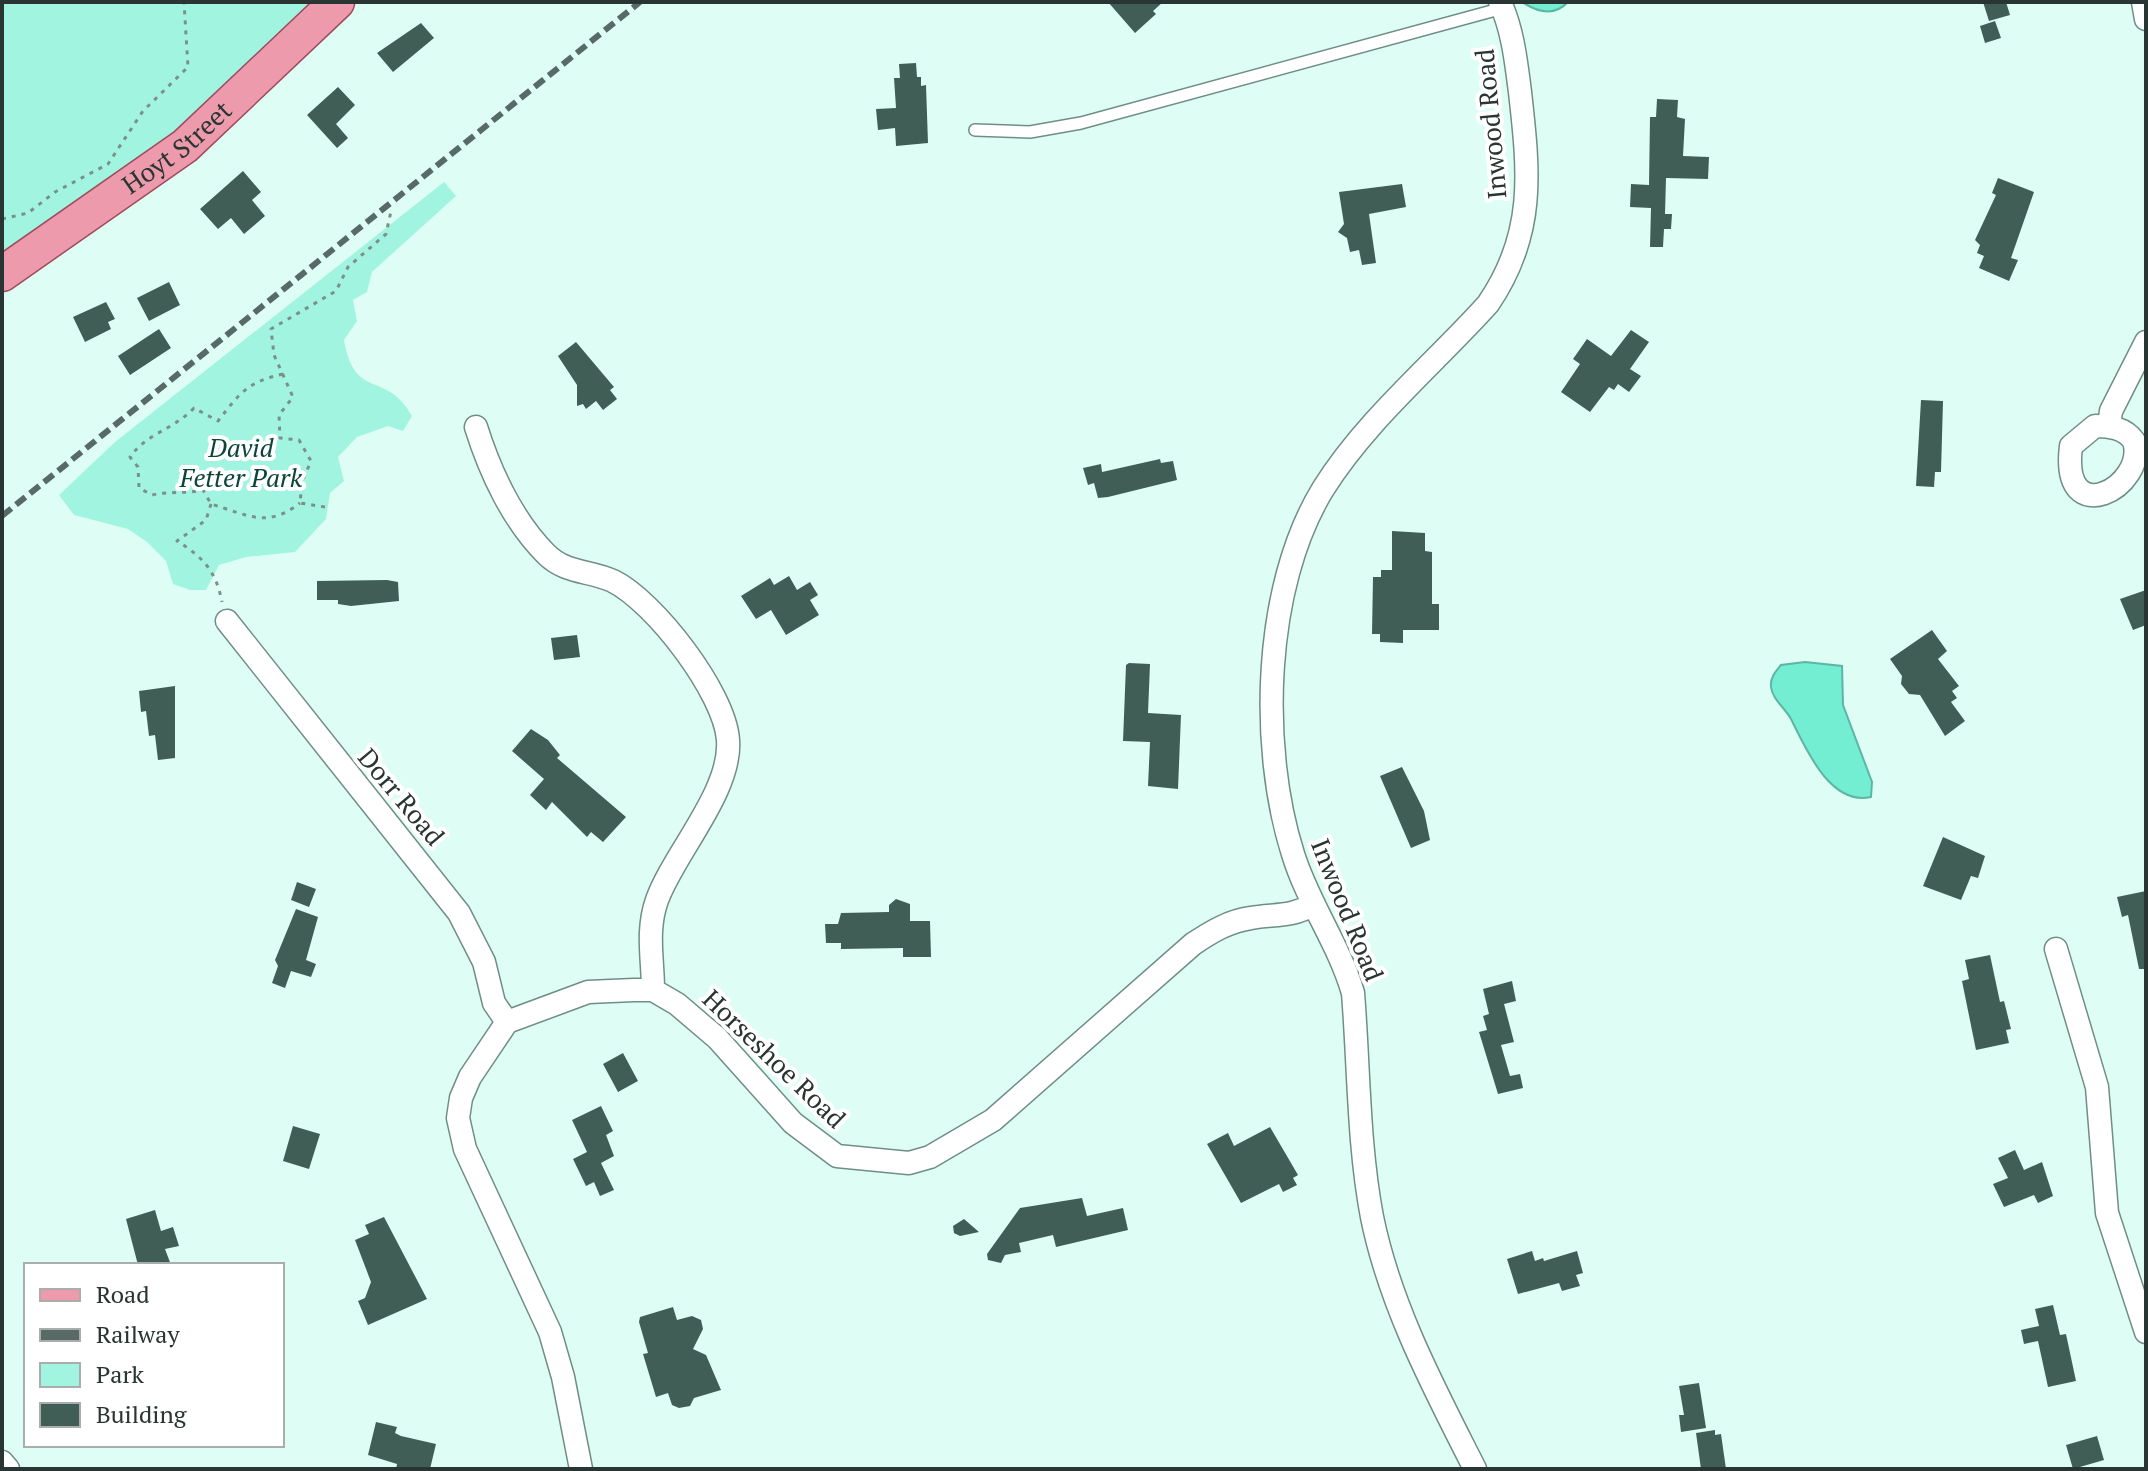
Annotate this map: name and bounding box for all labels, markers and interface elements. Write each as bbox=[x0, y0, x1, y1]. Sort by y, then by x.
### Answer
street label: Inwood Road bbox=[1466, 48, 1514, 201]
street label: Hoyt Street bbox=[115, 93, 239, 201]
park label: David Fetter Park bbox=[179, 430, 303, 494]
street label: Dorr Road bbox=[351, 741, 452, 852]
street label: Inwood Road bbox=[1304, 833, 1392, 986]
street label: Horseshoe Road bbox=[696, 981, 853, 1135]
legend bbox=[24, 1263, 284, 1447]
text: Road bbox=[96, 1278, 150, 1310]
text: Railway bbox=[96, 1318, 180, 1350]
text: Park bbox=[96, 1358, 145, 1390]
text: Building bbox=[96, 1398, 187, 1430]

